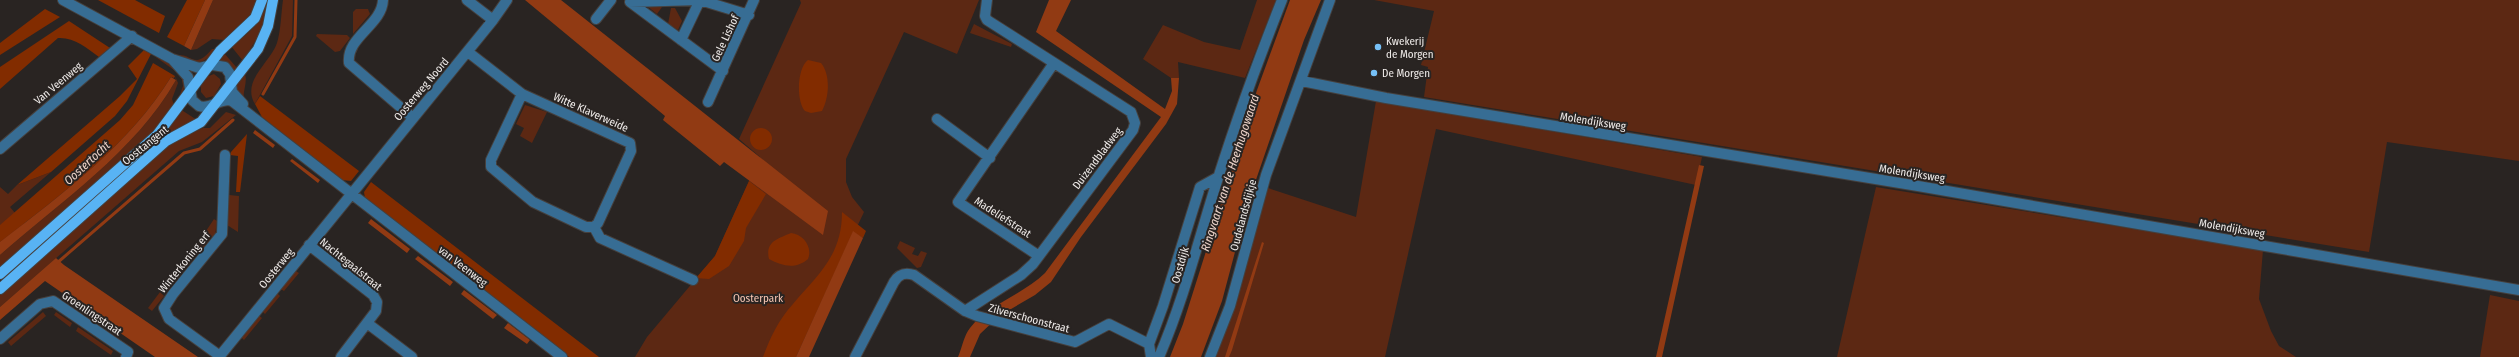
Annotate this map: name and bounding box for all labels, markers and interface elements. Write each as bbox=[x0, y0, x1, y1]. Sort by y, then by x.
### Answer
street label: Gele Lishof bbox=[709, 12, 742, 64]
place label: Kwekerij de Morgen bbox=[1386, 35, 1433, 61]
marker: Kwekerij de Morgen bbox=[1373, 42, 1383, 52]
street label: Oosterweg Noord bbox=[391, 55, 451, 123]
street label: Van Veenweg bbox=[32, 59, 86, 107]
place label: De Morgen bbox=[1382, 67, 1430, 80]
marker: De Morgen bbox=[1369, 68, 1379, 78]
street label: Witte Klaverweide bbox=[551, 90, 630, 135]
water label: Ringvaart van de Heerhugowaard bbox=[1198, 92, 1262, 253]
street label: Molendijksweg bbox=[1559, 110, 1628, 133]
street label: Oosttangent bbox=[120, 123, 171, 168]
street label: Duizendbladweg bbox=[1070, 124, 1125, 192]
water label: Oostertocht bbox=[61, 138, 113, 188]
street label: Molendijksweg bbox=[1878, 162, 1947, 185]
street label: Oudelandsdijkje bbox=[1228, 178, 1259, 252]
street label: Madeliefstraat bbox=[972, 194, 1034, 241]
street label: Molendijksweg bbox=[2198, 216, 2267, 241]
street label: Winterkoning erf bbox=[156, 229, 213, 296]
street label: Nachtegaalstraat bbox=[317, 235, 385, 294]
street label: van Veenweg bbox=[436, 243, 490, 290]
street label: Oosterweg bbox=[256, 245, 297, 291]
street label: Oostdijk bbox=[1169, 245, 1192, 285]
street label: Groenlingstraat bbox=[59, 289, 125, 338]
park label: Oosterpark bbox=[733, 292, 784, 305]
street label: Zilverschoonstraat bbox=[987, 301, 1071, 336]

